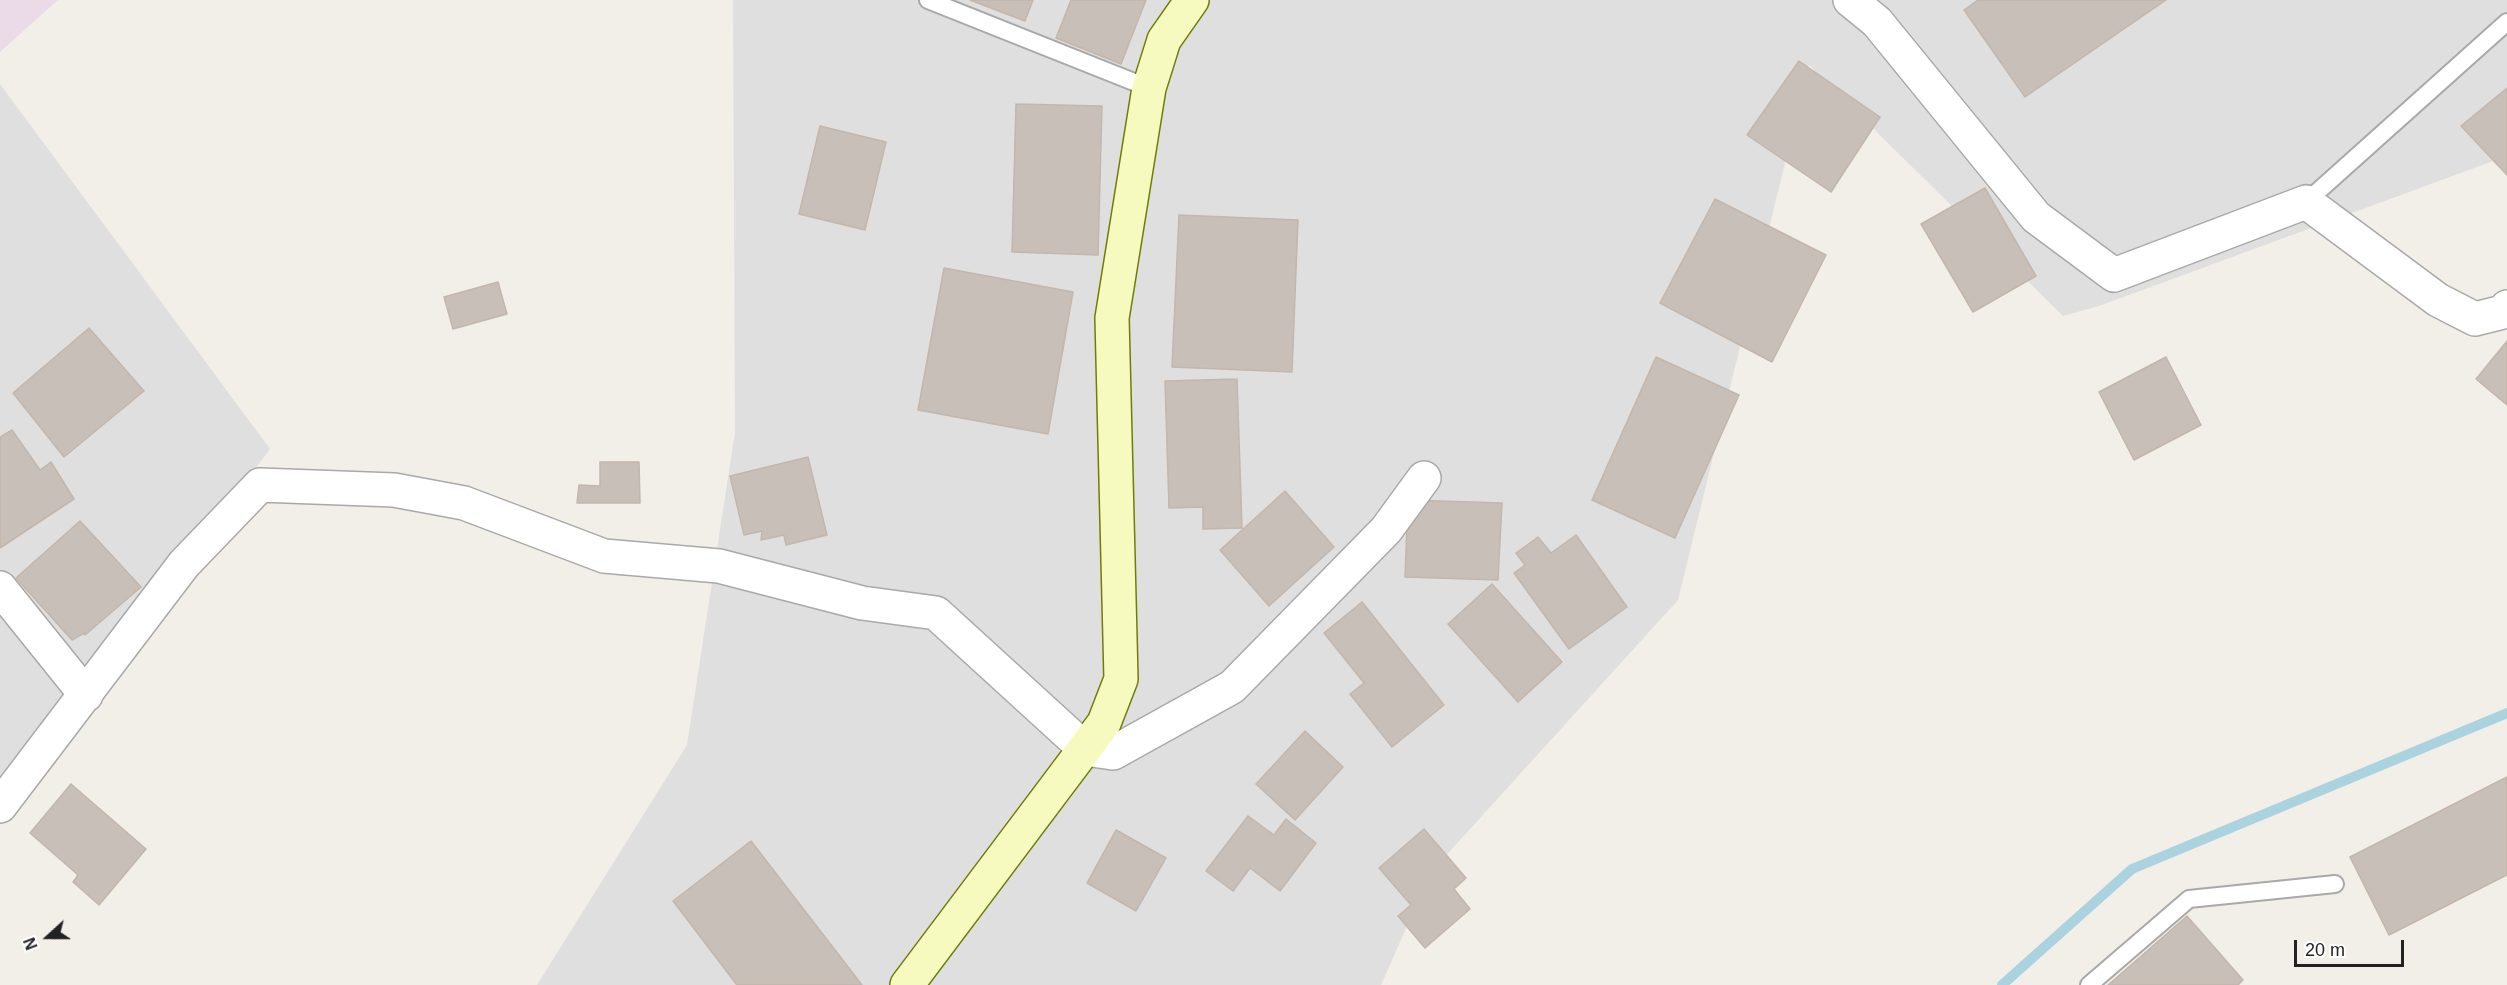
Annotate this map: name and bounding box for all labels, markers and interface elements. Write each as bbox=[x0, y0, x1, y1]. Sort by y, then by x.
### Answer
north arrow bbox=[18, 907, 78, 967]
scale bar bbox=[2297, 928, 2406, 966]
text: N bbox=[21, 935, 41, 952]
text: 20 m bbox=[2305, 940, 2345, 960]

